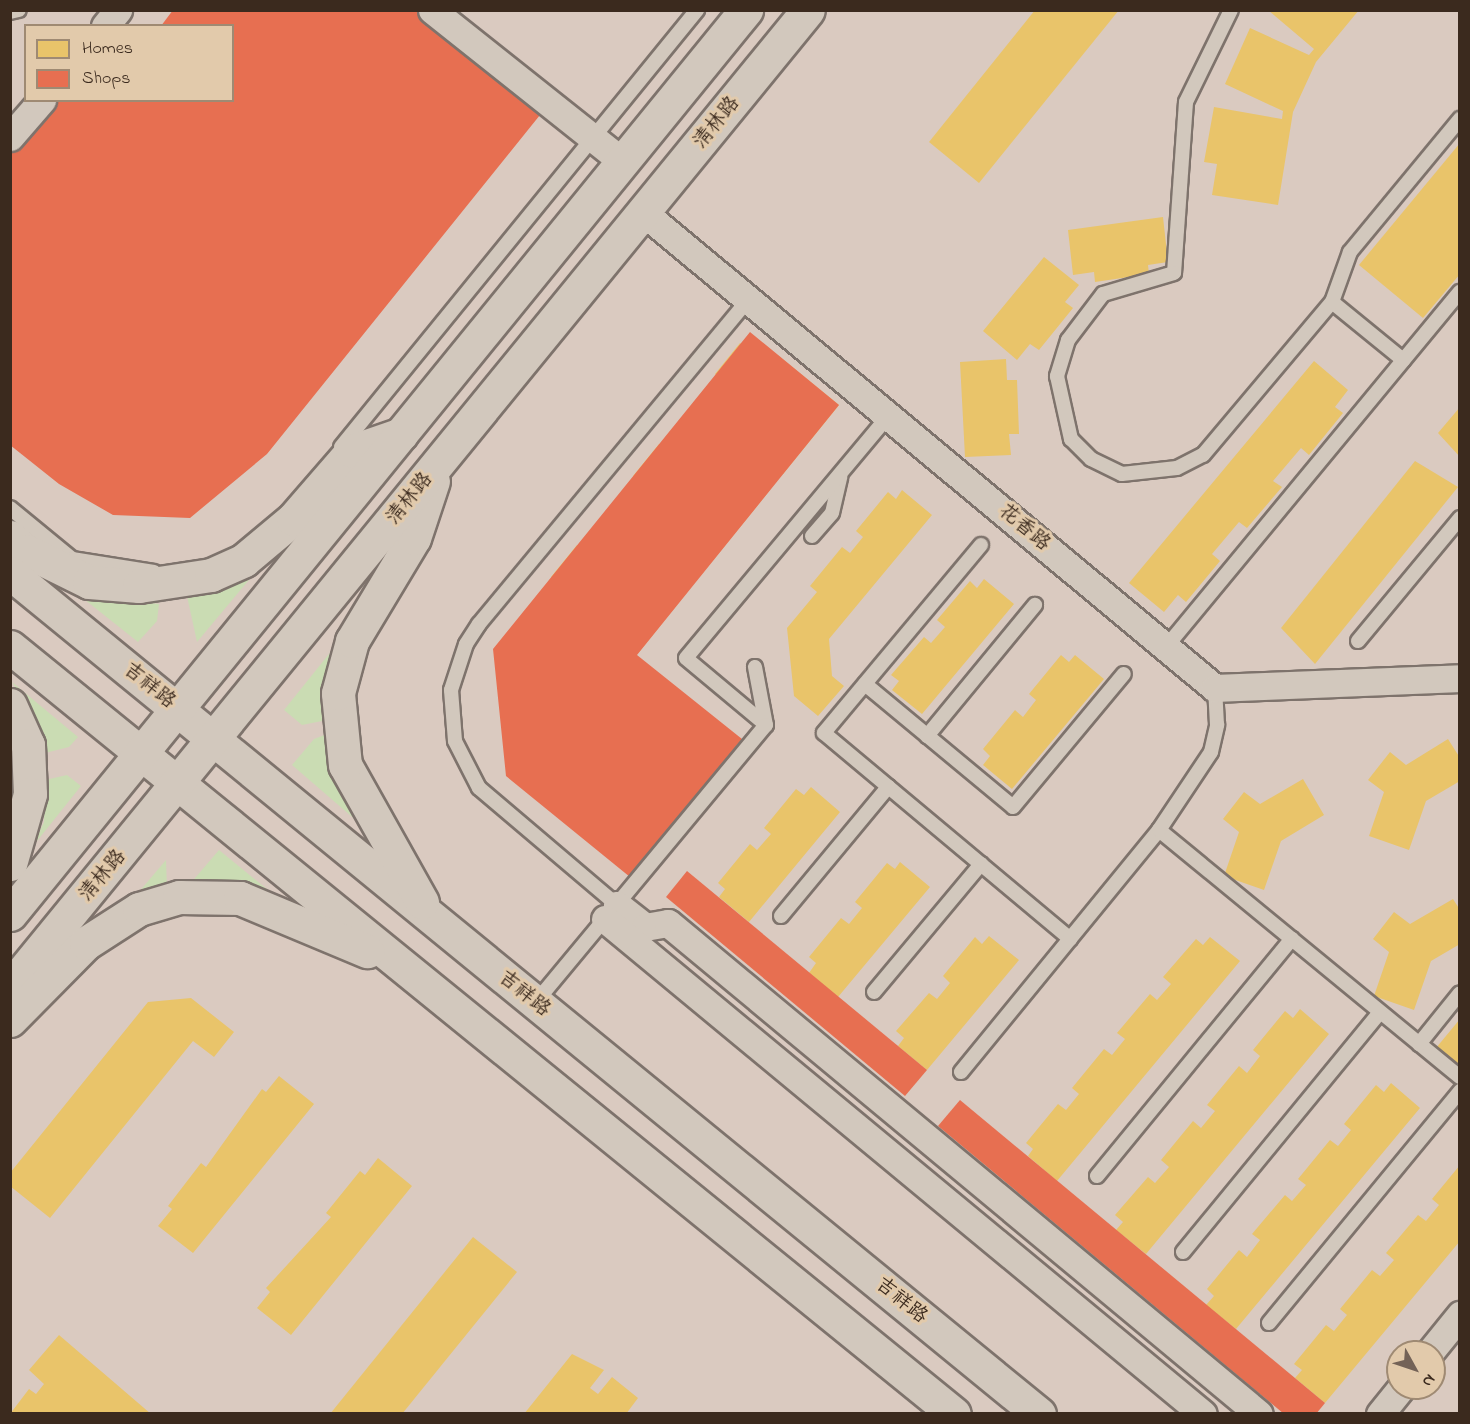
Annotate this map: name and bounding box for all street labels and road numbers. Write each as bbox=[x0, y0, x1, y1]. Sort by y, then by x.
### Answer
street label: 清林路 bbox=[689, 92, 745, 154]
street label: 清林路 bbox=[382, 468, 438, 530]
street label: 花香路 bbox=[993, 500, 1055, 556]
street label: 吉祥路 bbox=[118, 658, 180, 714]
street label: 清林路 bbox=[75, 845, 131, 907]
street label: 吉祥路 bbox=[493, 966, 555, 1022]
street label: 吉祥路 bbox=[870, 1273, 932, 1329]

